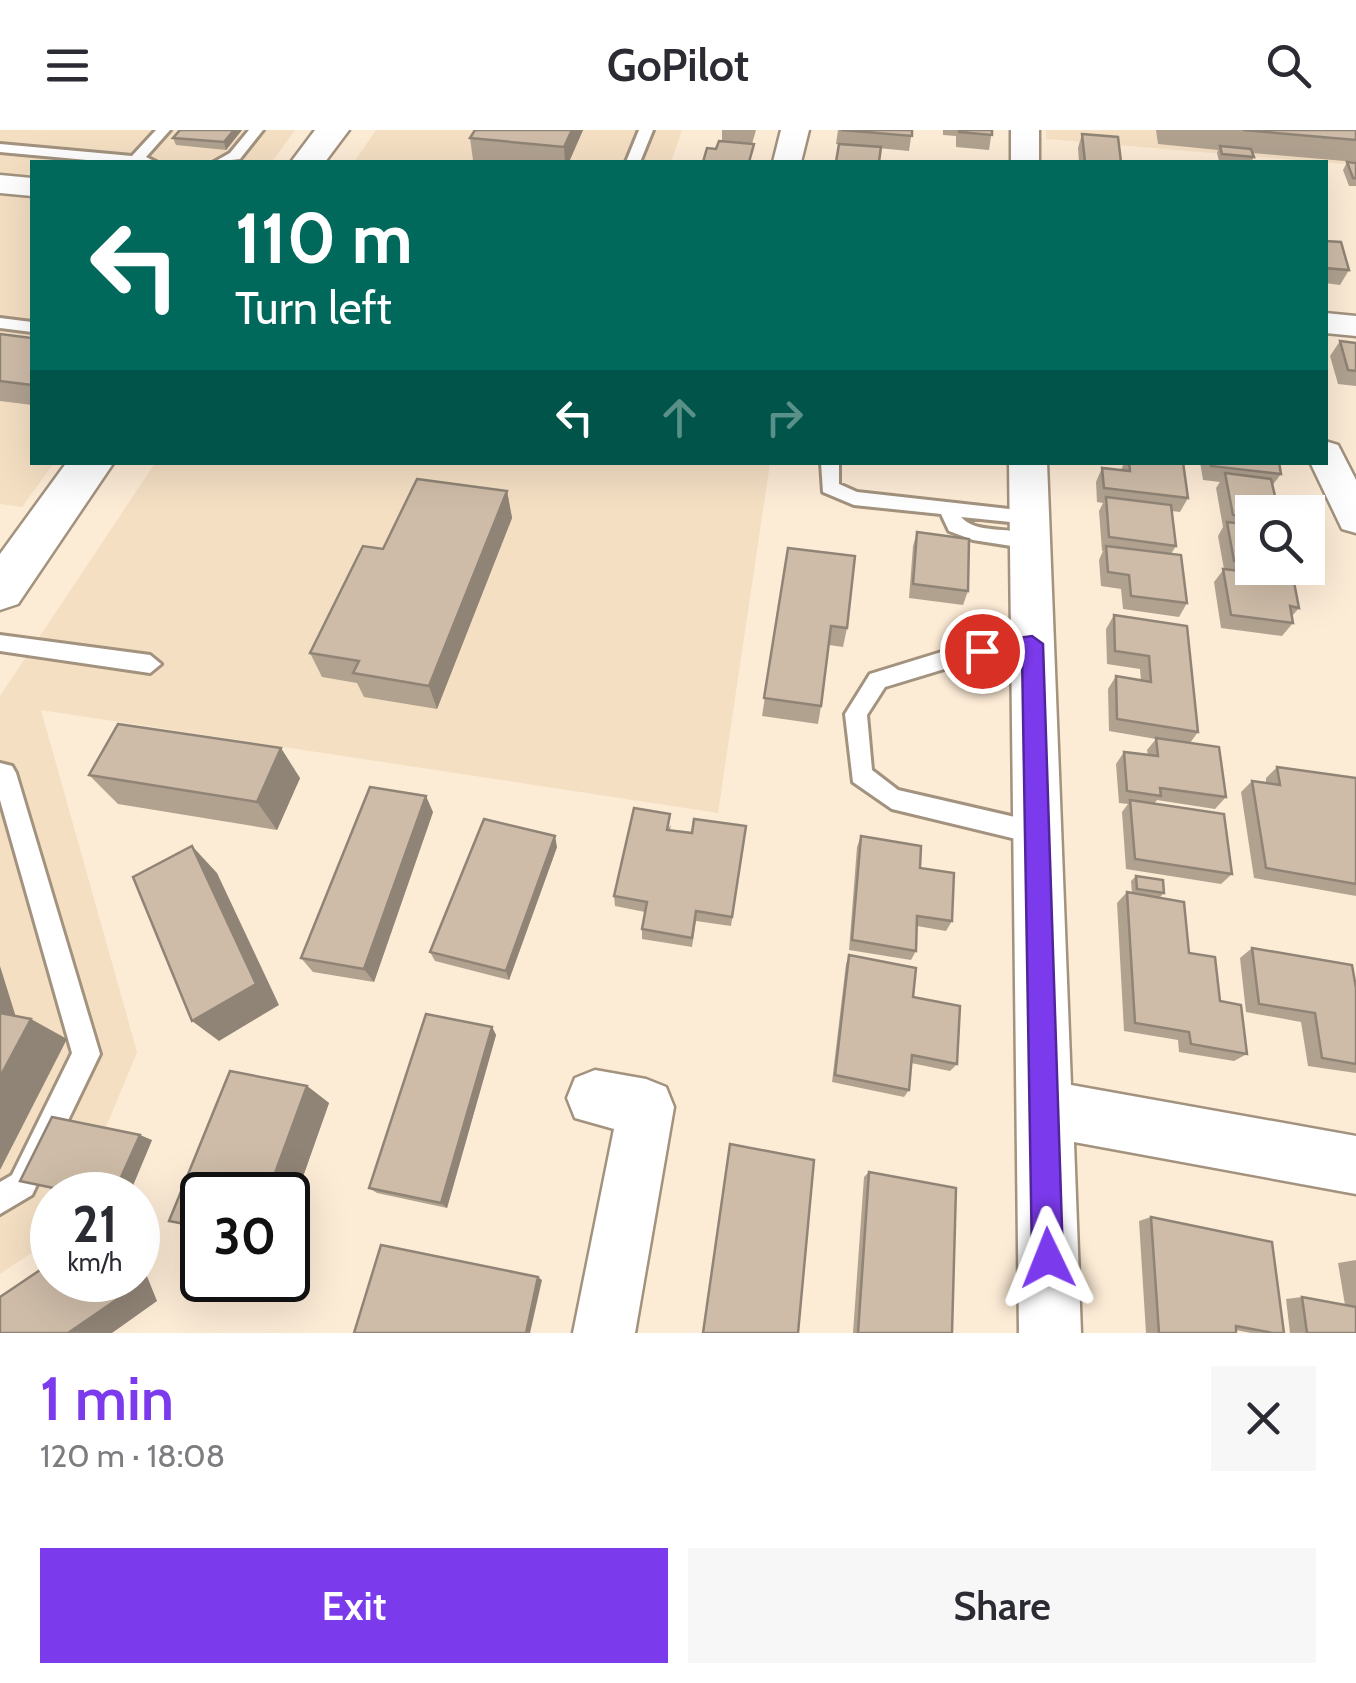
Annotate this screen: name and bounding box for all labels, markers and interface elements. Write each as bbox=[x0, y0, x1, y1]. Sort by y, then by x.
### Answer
icon: menu bbox=[40, 38, 95, 93]
text: GoPilot bbox=[607, 38, 749, 92]
icon: search bbox=[1261, 38, 1316, 93]
text: 110 m bbox=[235, 195, 413, 281]
icon: left bbox=[70, 200, 200, 330]
text: Turn left bbox=[235, 281, 392, 335]
icon: left bbox=[547, 390, 602, 445]
icon: ahead bbox=[652, 390, 707, 445]
icon: right bbox=[757, 390, 812, 445]
map controls bbox=[1235, 495, 1325, 585]
button: search bbox=[1235, 495, 1325, 585]
pin bbox=[940, 609, 1025, 694]
icon: arrive bbox=[955, 624, 1010, 679]
speed limit sign: 30 bbox=[180, 1172, 310, 1302]
text: 21 bbox=[73, 1194, 117, 1255]
position arrow bbox=[996, 1206, 1100, 1310]
text: km/h bbox=[68, 1247, 122, 1277]
text: 1 min bbox=[40, 1362, 174, 1435]
button: close bbox=[1211, 1366, 1316, 1471]
text: 120 m · 18:08 bbox=[40, 1436, 225, 1475]
button: Exit bbox=[40, 1548, 668, 1663]
button: Share bbox=[688, 1548, 1316, 1663]

